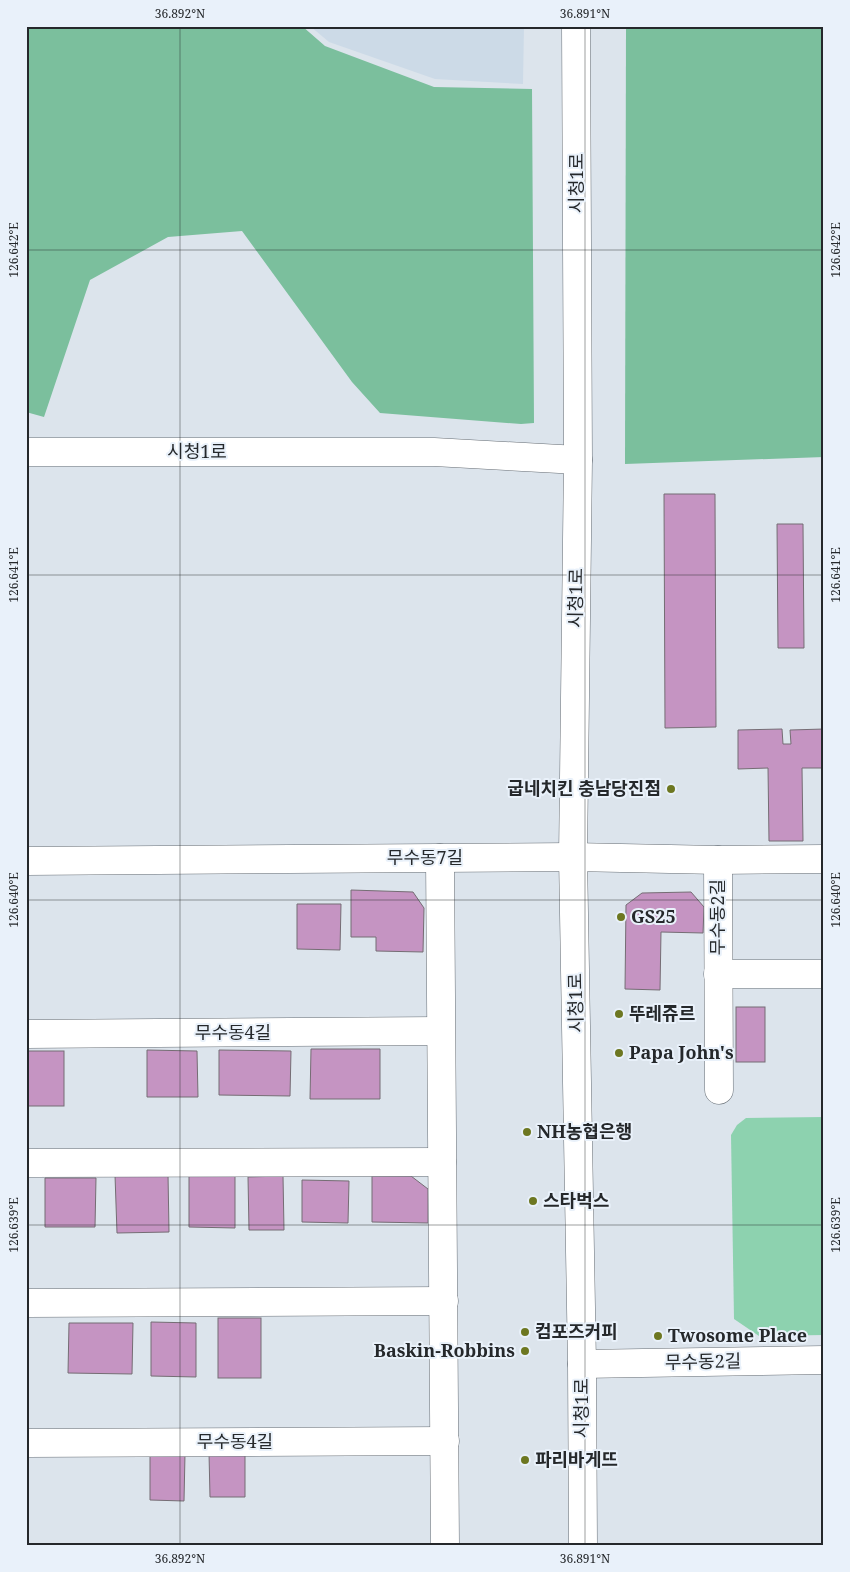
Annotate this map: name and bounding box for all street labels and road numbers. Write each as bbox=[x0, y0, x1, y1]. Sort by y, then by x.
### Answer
street label: 시청1로 bbox=[564, 153, 588, 213]
street label: 시청1로 bbox=[167, 439, 227, 463]
street label: 시청1로 bbox=[562, 568, 588, 628]
street label: 무수동7길 bbox=[387, 845, 463, 869]
street label: 무수동2길 bbox=[705, 879, 729, 955]
street label: 시청1로 bbox=[562, 973, 588, 1033]
street label: 무수동4길 bbox=[195, 1020, 271, 1044]
street label: 무수동2길 bbox=[665, 1348, 741, 1374]
street label: 시청1로 bbox=[569, 1378, 593, 1438]
street label: 무수동4길 bbox=[197, 1429, 273, 1453]

